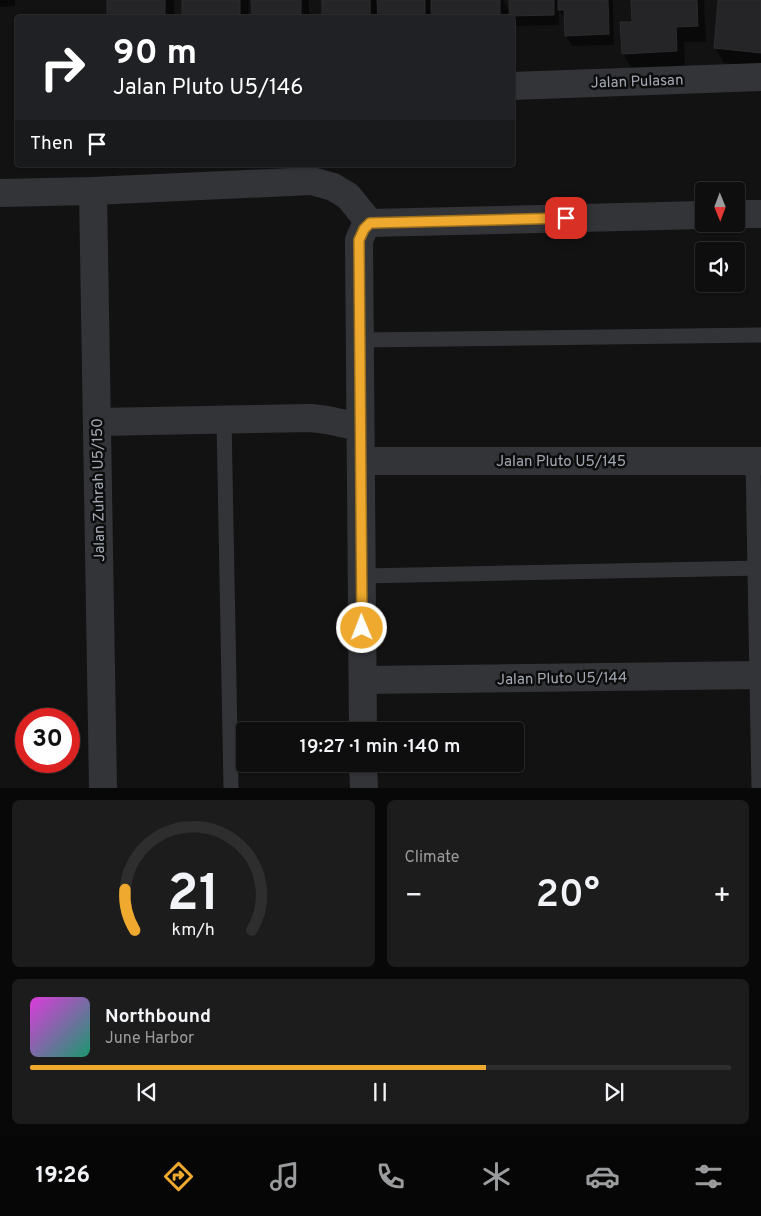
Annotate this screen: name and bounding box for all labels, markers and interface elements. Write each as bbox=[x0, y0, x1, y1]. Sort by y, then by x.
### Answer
text: 90 m bbox=[113, 32, 197, 76]
icon: right bbox=[30, 35, 95, 100]
street label: Jalan Pulasan bbox=[590, 71, 684, 94]
text: Jalan Pluto U5/146 bbox=[113, 75, 303, 102]
icon: arrive bbox=[83, 130, 111, 158]
text: Then bbox=[30, 132, 73, 156]
north arrow bbox=[695, 182, 745, 232]
map controls bbox=[695, 182, 745, 292]
pin bbox=[545, 197, 587, 239]
icon: arrive bbox=[552, 204, 580, 232]
button: sound bbox=[695, 242, 745, 292]
street label: Jalan Zuhrah U5/150 bbox=[89, 418, 110, 562]
street label: Jalan Pluto U5/145 bbox=[496, 453, 626, 472]
position arrow bbox=[335, 601, 387, 653]
street label: Jalan Pluto U5/144 bbox=[497, 669, 627, 690]
speed limit sign: 30 bbox=[15, 708, 80, 773]
text: 19:27 · 1 min · 140 m bbox=[299, 735, 461, 759]
text: Climate bbox=[405, 848, 459, 868]
text: 21 bbox=[167, 863, 220, 929]
text: 20° bbox=[536, 872, 600, 921]
text: − bbox=[405, 879, 423, 915]
text: + bbox=[713, 879, 731, 915]
text: km/h bbox=[172, 919, 215, 942]
text: Northbound bbox=[105, 1005, 211, 1029]
text: June Harbor bbox=[105, 1029, 194, 1049]
icon: previous bbox=[133, 1078, 161, 1106]
icon: pause bbox=[366, 1078, 394, 1106]
icon: next bbox=[600, 1078, 628, 1106]
icon: directions bbox=[161, 1159, 196, 1194]
icon: music bbox=[267, 1159, 302, 1194]
icon: phone bbox=[373, 1159, 408, 1194]
icon: climate bbox=[479, 1159, 514, 1194]
icon: car bbox=[585, 1159, 620, 1194]
icon: filters bbox=[691, 1159, 726, 1194]
text: 19:26 bbox=[35, 1163, 90, 1190]

